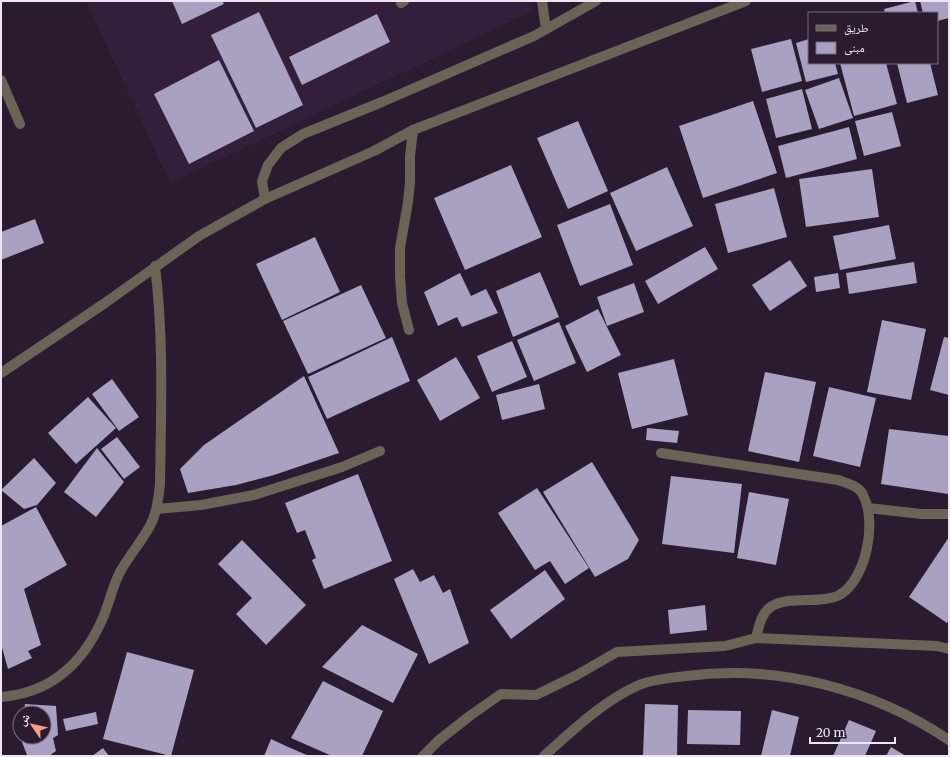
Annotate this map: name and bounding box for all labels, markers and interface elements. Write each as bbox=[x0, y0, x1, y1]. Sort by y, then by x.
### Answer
legend bbox=[808, 12, 938, 64]
text: طريق bbox=[844, 20, 869, 35]
text: مبنى bbox=[844, 40, 865, 55]
north arrow bbox=[12, 705, 52, 745]
text: ش bbox=[15, 710, 34, 729]
scale bar bbox=[810, 719, 895, 745]
text: 20 m bbox=[816, 725, 845, 740]

